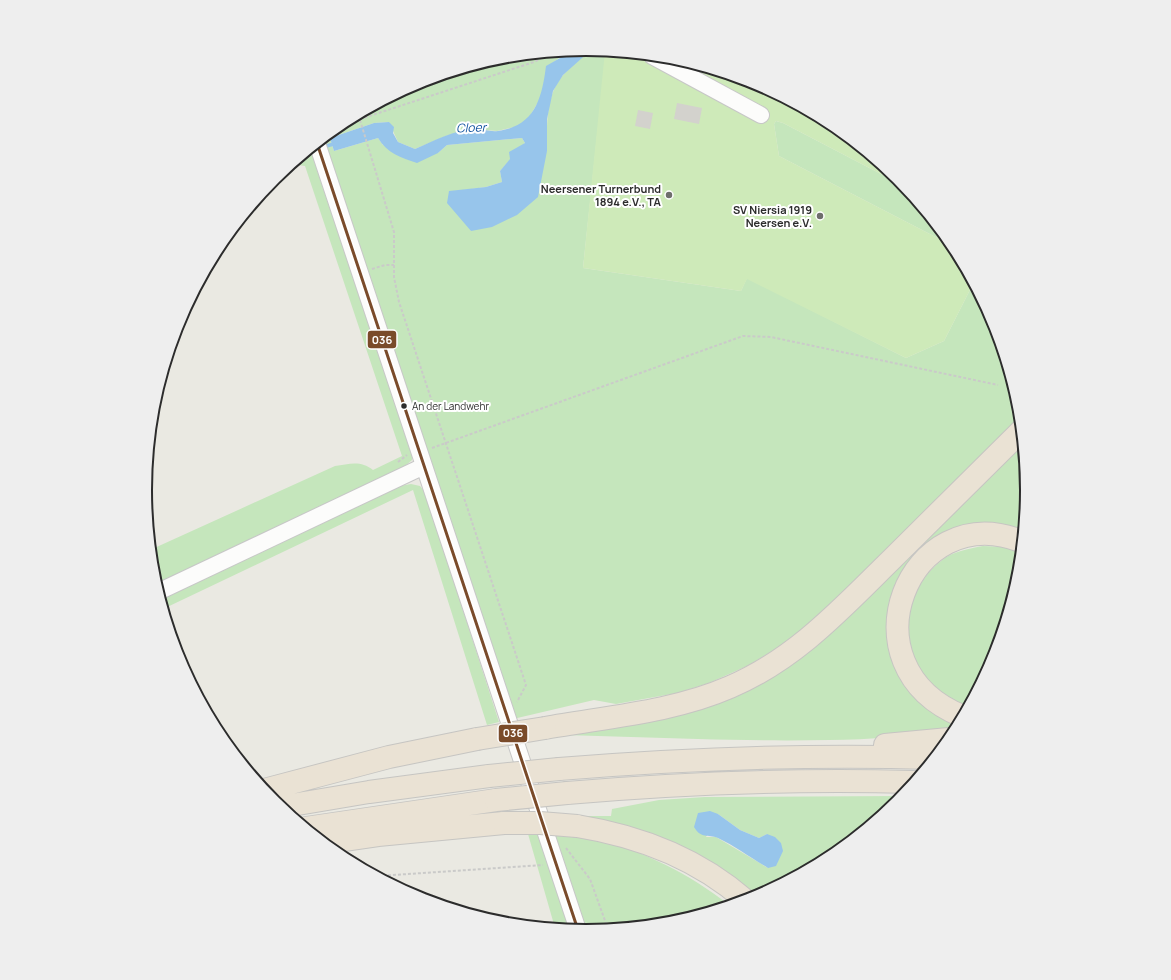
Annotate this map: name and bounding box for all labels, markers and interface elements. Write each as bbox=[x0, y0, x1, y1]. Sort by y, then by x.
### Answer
water label: Cloer bbox=[456, 118, 488, 137]
place label: Neersener Turnerbund 1894 e.V., TA bbox=[541, 181, 662, 209]
marker: Neersener Turnerbund 1894 e.V., TA bbox=[664, 190, 674, 200]
place label: SV Niersia 1919 Neersen e.V. bbox=[733, 202, 812, 230]
marker: SV Niersia 1919 Neersen e.V. bbox=[815, 211, 825, 221]
line badge: 036 bbox=[367, 330, 397, 349]
text: 036 bbox=[372, 332, 392, 347]
place label: An der Landwehr bbox=[412, 399, 489, 413]
marker: An der Landwehr bbox=[399, 401, 409, 411]
line badge: 036 bbox=[498, 724, 528, 743]
text: 036 bbox=[503, 725, 523, 740]

